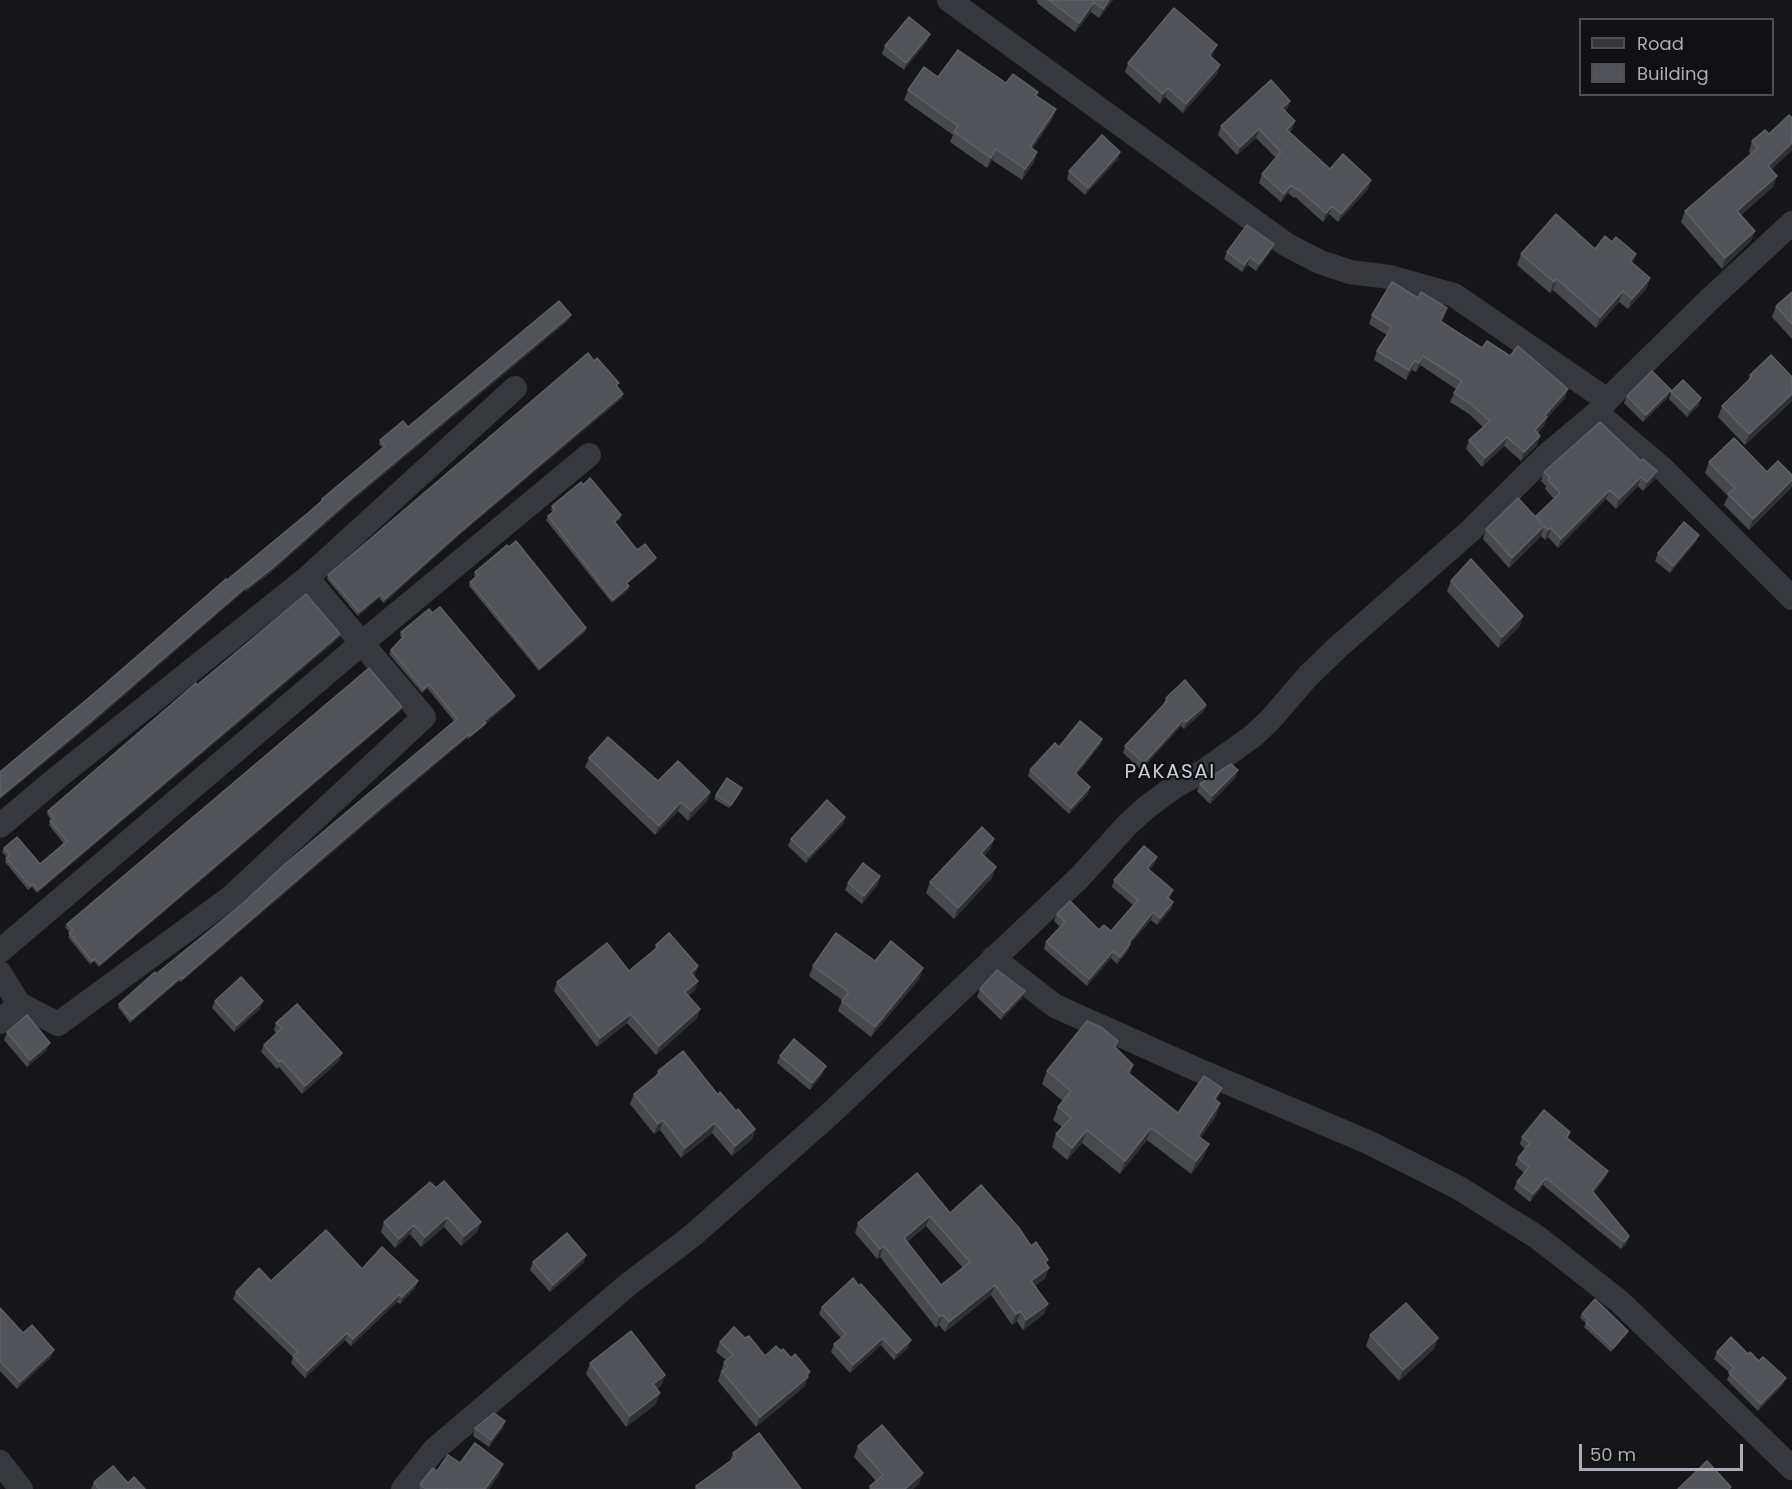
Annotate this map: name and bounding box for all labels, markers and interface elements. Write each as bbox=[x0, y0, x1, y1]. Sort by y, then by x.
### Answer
legend bbox=[1579, 18, 1774, 96]
text: Road bbox=[1637, 31, 1684, 56]
text: Building bbox=[1637, 61, 1709, 86]
district label: PAKASAI bbox=[1124, 761, 1216, 785]
scale bar bbox=[1582, 1432, 1746, 1470]
text: 50 m bbox=[1590, 1442, 1636, 1467]

